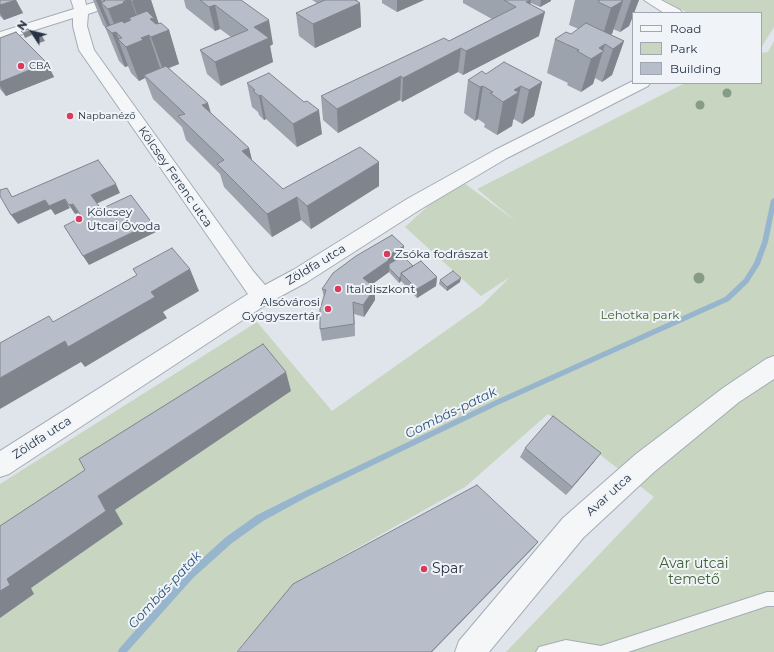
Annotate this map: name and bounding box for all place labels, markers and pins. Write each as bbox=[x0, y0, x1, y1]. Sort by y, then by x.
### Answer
place label: CBA bbox=[29, 60, 51, 72]
marker: CBA bbox=[16, 61, 26, 71]
place label: Napbanéző bbox=[78, 110, 135, 122]
marker: Napbanéző bbox=[65, 111, 75, 121]
place label: Kölcsey Utcai Óvoda bbox=[87, 205, 160, 233]
marker: Kölcsey Utcai Óvoda bbox=[74, 214, 84, 224]
place label: Zsóka fodrászat bbox=[395, 247, 488, 261]
marker: Zsóka fodrászat bbox=[382, 249, 392, 259]
place label: Italdiszkont bbox=[346, 282, 415, 296]
marker: Italdiszkont bbox=[333, 284, 343, 294]
place label: Alsóvárosi Gyógyszertár bbox=[242, 295, 320, 323]
marker: Alsóvárosi Gyógyszertár bbox=[323, 304, 333, 314]
place label: Spar bbox=[432, 561, 464, 577]
marker: Spar bbox=[419, 564, 429, 574]

